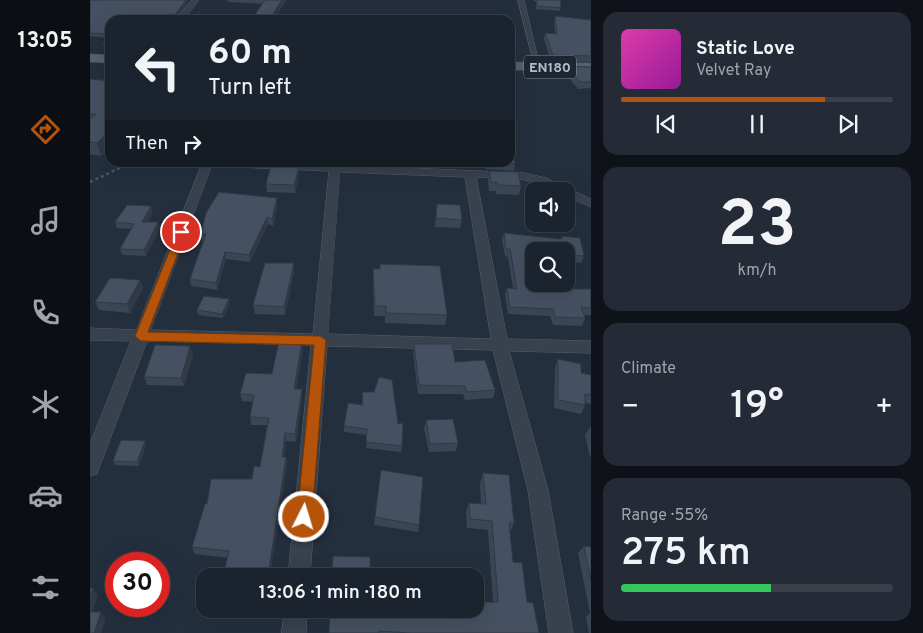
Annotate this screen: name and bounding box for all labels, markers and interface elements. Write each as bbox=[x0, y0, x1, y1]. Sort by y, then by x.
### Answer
text: 13:05 bbox=[17, 28, 73, 55]
text: 60 m bbox=[208, 32, 292, 76]
icon: left bbox=[125, 35, 190, 100]
text: Static Love bbox=[696, 37, 795, 61]
road number: EN180 bbox=[524, 56, 576, 78]
text: Velvet Ray bbox=[696, 61, 771, 81]
text: Turn left bbox=[208, 75, 291, 102]
icon: previous bbox=[652, 110, 680, 138]
icon: pause bbox=[743, 110, 771, 138]
icon: next bbox=[834, 110, 862, 138]
icon: directions bbox=[28, 112, 63, 147]
icon: right bbox=[178, 130, 206, 158]
text: Then bbox=[125, 132, 168, 156]
map controls bbox=[525, 182, 575, 292]
button: sound bbox=[525, 182, 575, 232]
text: 23 bbox=[718, 187, 796, 269]
icon: music bbox=[28, 203, 63, 238]
pin bbox=[160, 211, 202, 253]
icon: arrive bbox=[167, 218, 195, 246]
button: search bbox=[525, 242, 575, 292]
text: km/h bbox=[738, 261, 776, 281]
icon: phone bbox=[28, 295, 63, 330]
text: Climate bbox=[621, 359, 676, 379]
text: 19° bbox=[730, 383, 784, 432]
icon: climate bbox=[28, 387, 63, 422]
text: − bbox=[621, 390, 639, 426]
text: + bbox=[875, 390, 893, 426]
icon: car bbox=[28, 478, 63, 513]
position arrow bbox=[277, 490, 329, 542]
text: Range · 55% bbox=[621, 506, 708, 526]
text: 275 km bbox=[621, 530, 751, 579]
speed limit sign: 30 bbox=[105, 552, 170, 617]
icon: filters bbox=[28, 570, 63, 605]
text: 13:06 · 1 min · 180 m bbox=[258, 581, 422, 605]

